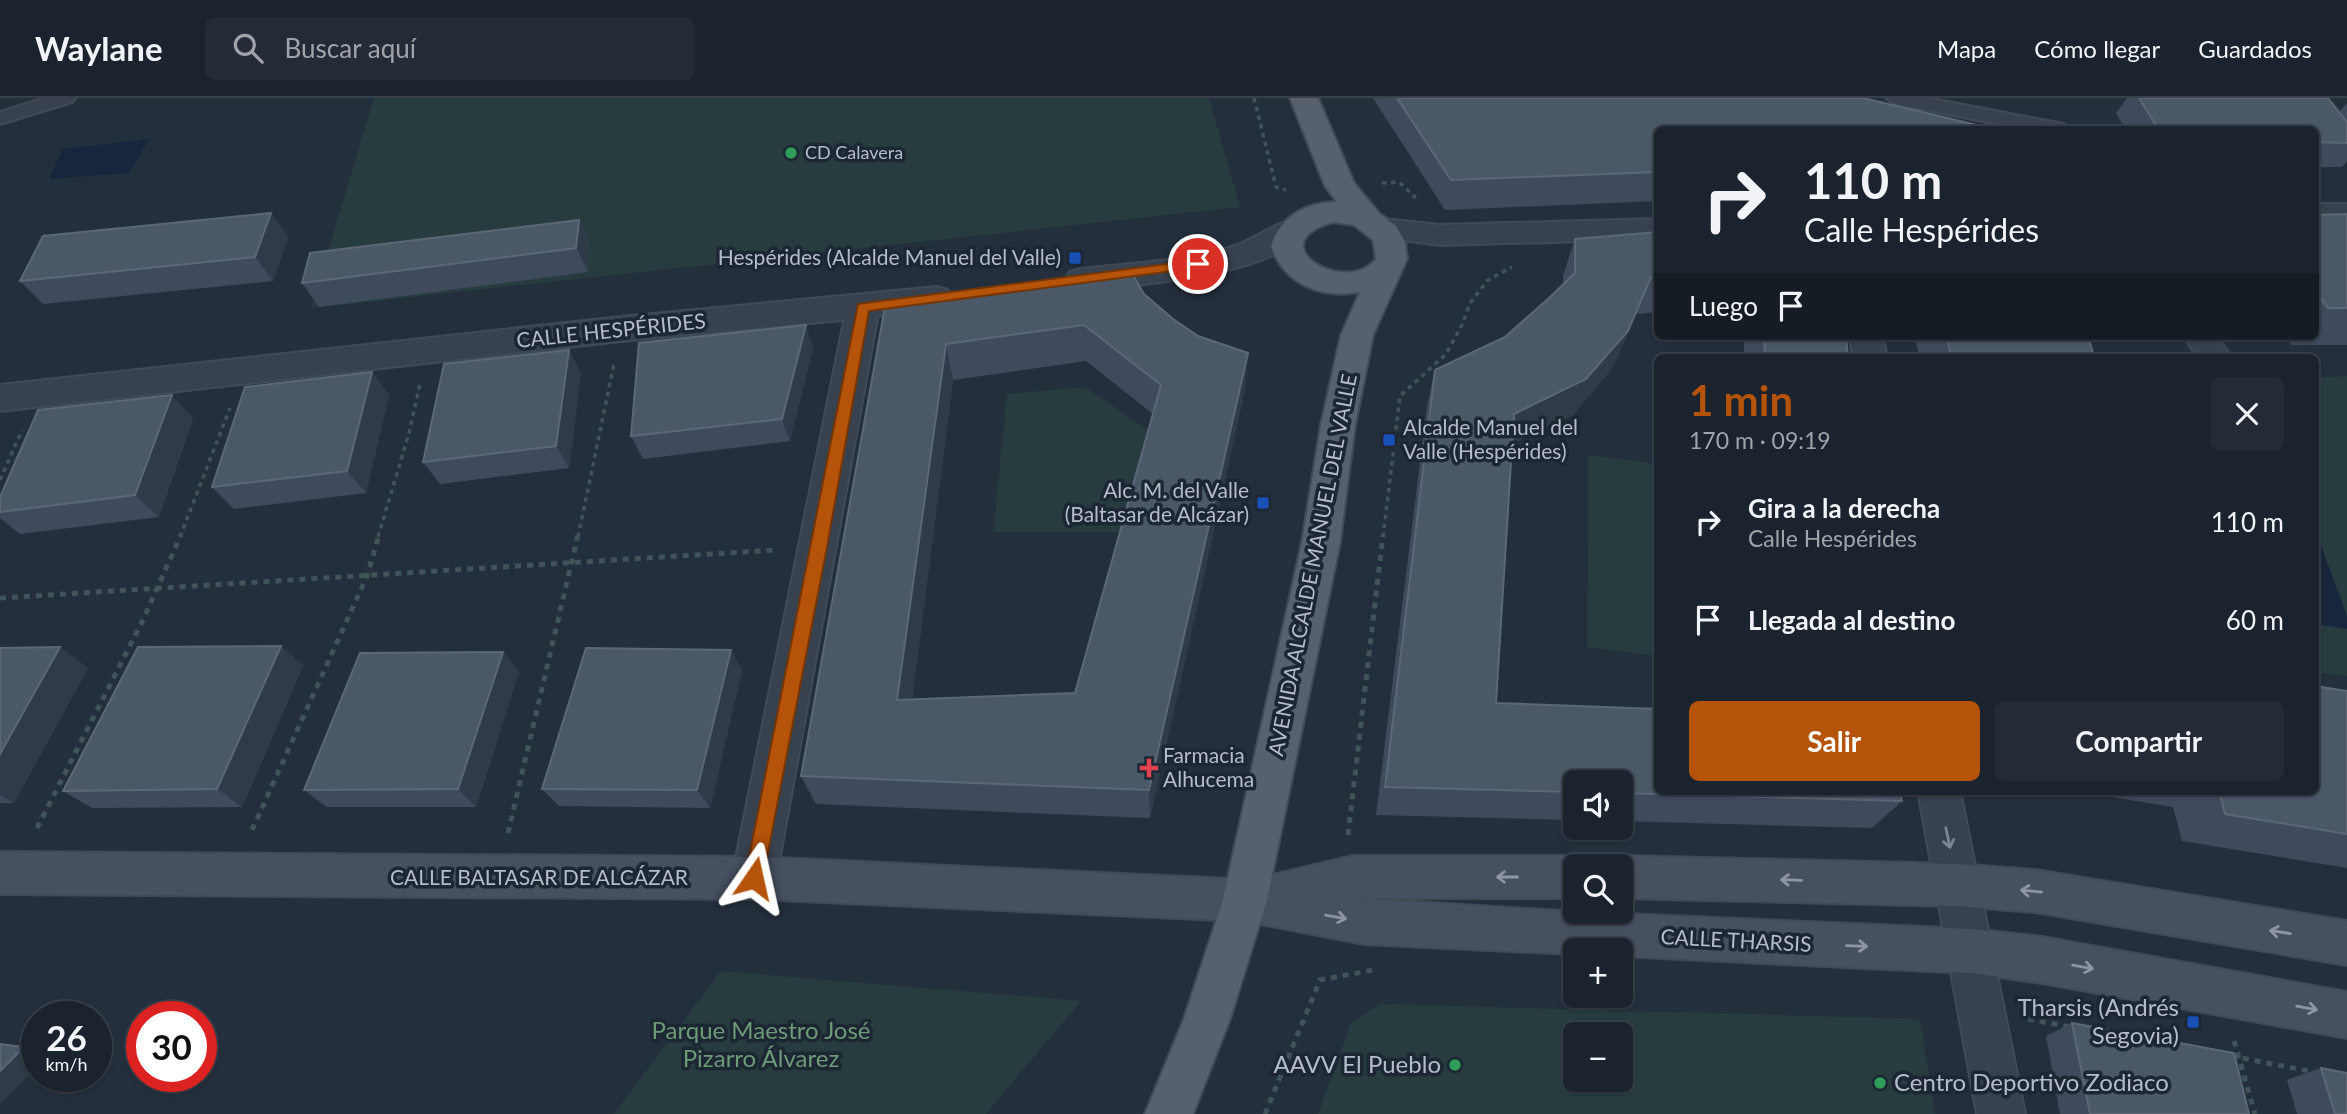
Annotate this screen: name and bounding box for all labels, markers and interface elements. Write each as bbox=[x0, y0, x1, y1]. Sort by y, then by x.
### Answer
search box bbox=[205, 17, 695, 80]
text: Waylane bbox=[35, 28, 163, 68]
icon: search bbox=[229, 29, 267, 67]
text: Buscar aquí bbox=[285, 32, 416, 64]
text: Mapa bbox=[1937, 34, 1996, 63]
text: Cómo llegar bbox=[2034, 34, 2160, 63]
text: Guardados bbox=[2198, 34, 2312, 63]
place label: CD Calavera bbox=[805, 141, 903, 163]
marker: CD Calavera bbox=[783, 145, 799, 161]
text: 110 m bbox=[1804, 151, 1942, 209]
icon: right bbox=[1689, 154, 1780, 245]
text: Calle Hespérides bbox=[1804, 210, 2039, 249]
pin bbox=[1168, 234, 1228, 294]
place label: Hespérides (Alcalde Manuel del Valle) bbox=[718, 244, 1061, 269]
icon: arrive bbox=[1179, 245, 1217, 283]
marker: Hespérides (Alcalde Manuel del Valle) bbox=[1067, 250, 1083, 266]
icon: arrive bbox=[1772, 287, 1810, 325]
text: Luego bbox=[1689, 290, 1758, 322]
street label: CALLE HESPÉRIDES bbox=[515, 307, 707, 352]
street label: AVENIDA ALCALDE MANUEL DEL VALLE bbox=[1262, 372, 1361, 758]
text: 1 min bbox=[1689, 375, 1793, 425]
button: close bbox=[2210, 377, 2284, 451]
place label: Alcalde Manuel del Valle (Hespérides) bbox=[1403, 414, 1578, 463]
text: 170 m · 09:19 bbox=[1689, 426, 1831, 454]
marker: Alcalde Manuel del Valle (Hespérides) bbox=[1381, 432, 1397, 448]
place label: Alc. M. del Valle (Baltasar de Alcázar) bbox=[1065, 477, 1249, 526]
text: Gira a la derecha bbox=[1748, 492, 1940, 524]
marker: Alc. M. del Valle (Baltasar de Alcázar) bbox=[1255, 495, 1271, 511]
icon: right bbox=[1689, 503, 1727, 541]
text: 110 m bbox=[2211, 506, 2284, 538]
text: Calle Hespérides bbox=[1748, 524, 1917, 552]
icon: arrive bbox=[1689, 601, 1727, 639]
text: Llegada al destino bbox=[1748, 604, 1955, 636]
text: 60 m bbox=[2226, 604, 2284, 636]
button: Salir bbox=[1689, 701, 1980, 781]
button: Compartir bbox=[1994, 701, 2284, 781]
place label: Farmacia Alhucema bbox=[1163, 742, 1254, 791]
marker: Farmacia Alhucema bbox=[1141, 760, 1157, 776]
map controls bbox=[1563, 770, 1633, 1092]
button: sound bbox=[1563, 770, 1633, 840]
one-way arrow bbox=[1941, 826, 1955, 849]
position arrow bbox=[717, 841, 791, 915]
button: search bbox=[1563, 854, 1633, 924]
street label: CALLE BALTASAR DE ALCÁZAR bbox=[390, 864, 689, 889]
one-way arrow bbox=[1496, 870, 1519, 884]
one-way arrow bbox=[1780, 873, 1803, 887]
one-way arrow bbox=[2020, 884, 2043, 897]
one-way arrow bbox=[1324, 911, 1347, 924]
street label: CALLE THARSIS bbox=[1660, 923, 1812, 956]
one-way arrow bbox=[2269, 925, 2292, 938]
button: + bbox=[1563, 938, 1633, 1008]
one-way arrow bbox=[1845, 940, 1868, 953]
one-way arrow bbox=[2071, 961, 2094, 975]
place label: Tharsis (Andrés Segovia) bbox=[2018, 992, 2179, 1049]
speed limit sign: 30 bbox=[126, 1001, 217, 1092]
one-way arrow bbox=[2295, 1002, 2318, 1015]
marker: Tharsis (Andrés Segovia) bbox=[2185, 1014, 2201, 1030]
park label: Parque Maestro José Pizarro Álvarez bbox=[651, 1015, 871, 1072]
text: 26 bbox=[46, 1016, 87, 1058]
button: − bbox=[1563, 1022, 1633, 1092]
place label: AAVV El Pueblo bbox=[1273, 1049, 1441, 1078]
text: km/h bbox=[45, 1053, 88, 1075]
marker: AAVV El Pueblo bbox=[1447, 1057, 1463, 1073]
place label: Centro Deportivo Zodiaco bbox=[1894, 1067, 2169, 1096]
marker: Centro Deportivo Zodiaco bbox=[1872, 1075, 1888, 1091]

